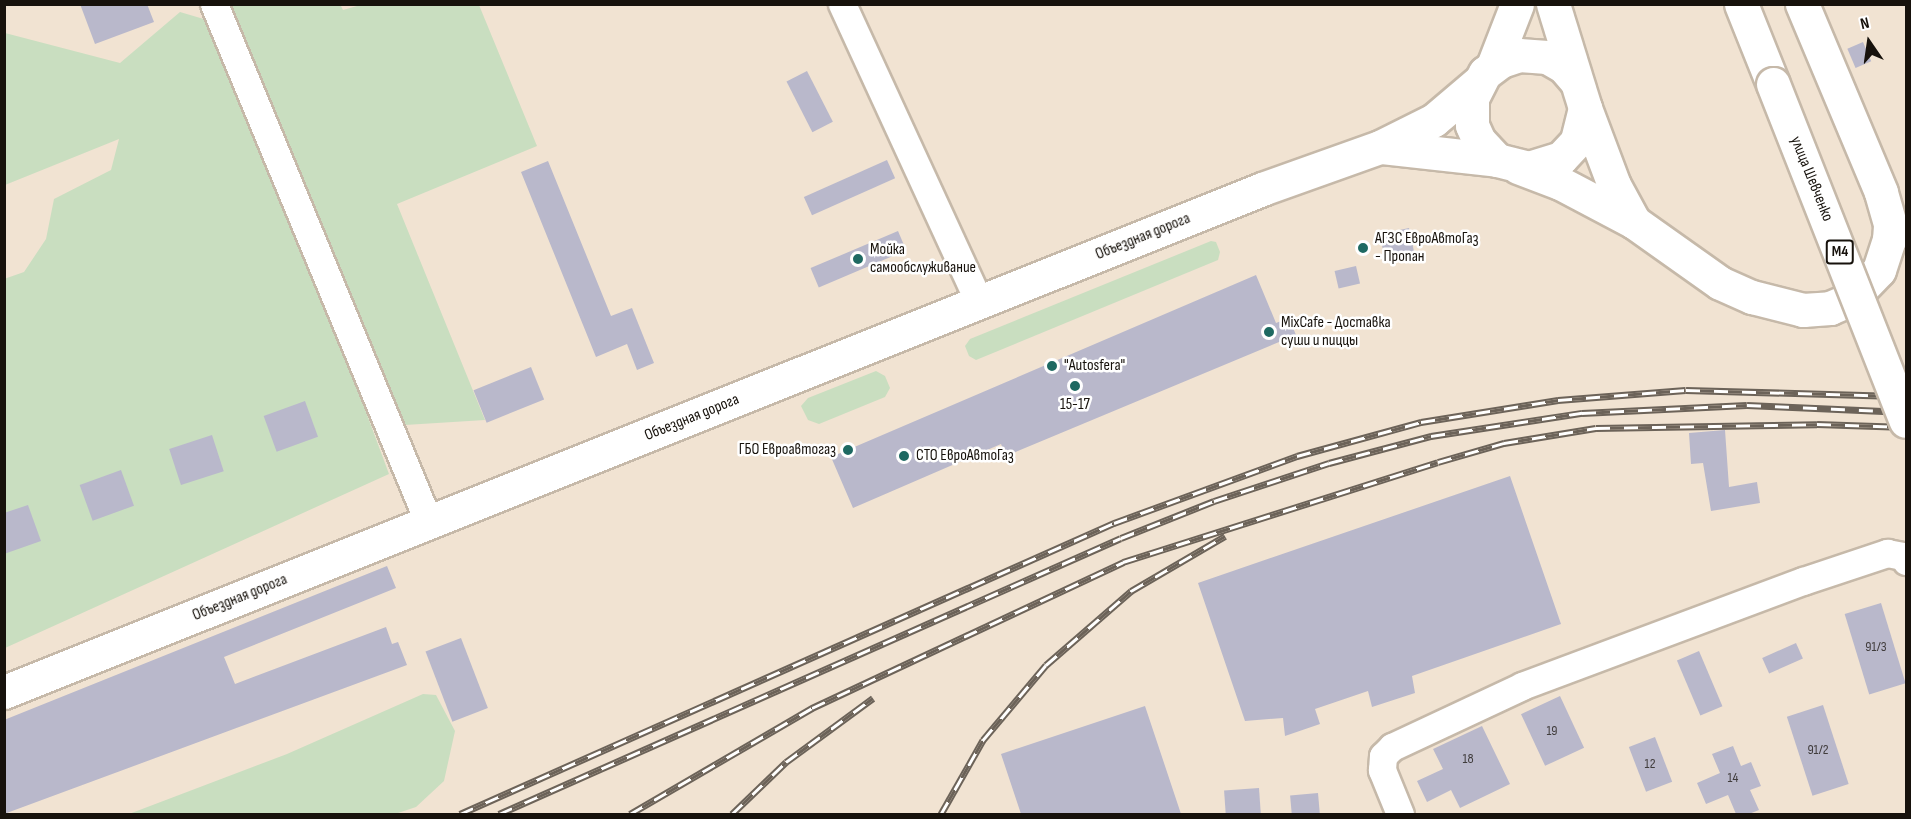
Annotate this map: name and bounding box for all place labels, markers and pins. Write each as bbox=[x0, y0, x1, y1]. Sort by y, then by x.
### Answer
place label: АГЗС ЕвроАвтоГаз - Пропан bbox=[1375, 229, 1478, 267]
place label: Мойка самообслуживание bbox=[870, 240, 976, 278]
marker: АГЗС ЕвроАвтоГаз - Пропан bbox=[1356, 241, 1370, 255]
marker: Мойка самообслуживание bbox=[851, 252, 865, 266]
place label: MixCafe - Доставка суши и пиццы bbox=[1281, 313, 1391, 351]
marker: MixCafe - Доставка суши и пиццы bbox=[1262, 325, 1276, 339]
place label: "Autosfera" bbox=[1064, 356, 1125, 376]
marker: "Autosfera" bbox=[1045, 359, 1059, 373]
marker: 15-17 bbox=[1068, 379, 1082, 393]
place label: 15-17 bbox=[1060, 395, 1090, 415]
place label: ГБО Евроавтогаз bbox=[739, 440, 836, 460]
marker: ГБО Евроавтогаз bbox=[841, 443, 855, 457]
place label: СТО ЕвроАвтоГаз bbox=[916, 446, 1014, 466]
marker: СТО ЕвроАвтоГаз bbox=[897, 449, 911, 463]

